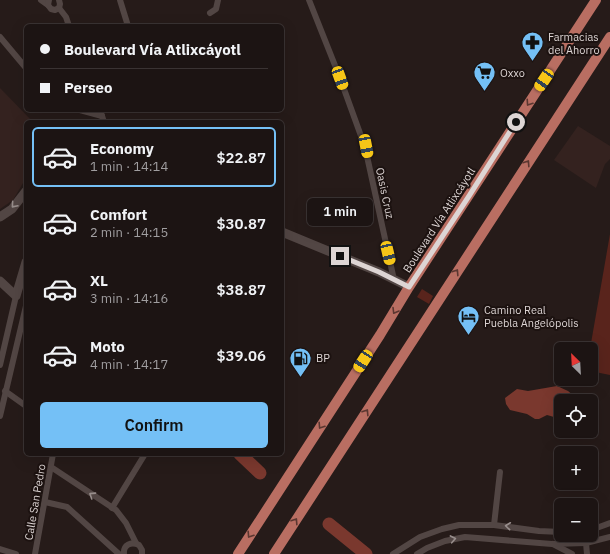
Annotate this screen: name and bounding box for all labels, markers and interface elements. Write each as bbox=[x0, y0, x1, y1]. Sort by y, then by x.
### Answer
pharmacy icon: Farmacias del Ahorro bbox=[520, 30, 546, 63]
place label: Farmacias del Ahorro bbox=[548, 30, 600, 57]
text: Boulevard Vía Atlixcáyotl bbox=[64, 40, 241, 59]
supermarket icon: Oxxo bbox=[471, 60, 497, 93]
car bbox=[330, 65, 350, 91]
place label: Oxxo bbox=[500, 66, 525, 80]
car bbox=[532, 67, 556, 93]
text: Perseo bbox=[64, 78, 112, 97]
one-way arrow bbox=[526, 99, 533, 106]
route start bbox=[507, 113, 525, 131]
car bbox=[358, 133, 374, 159]
icon: car bbox=[42, 139, 78, 175]
text: Economy bbox=[90, 139, 154, 158]
text: $22.87 bbox=[217, 148, 266, 167]
text: 1 min · 14:14 bbox=[90, 158, 168, 175]
one-way arrow bbox=[522, 160, 529, 167]
street label: Boulevard Vía Atlixcáyotl bbox=[400, 165, 478, 275]
street label: Oasis Cruz bbox=[373, 166, 397, 220]
callout: 1 min bbox=[307, 198, 373, 226]
one-way arrow bbox=[12, 201, 19, 208]
text: 1 min bbox=[323, 203, 357, 220]
icon: car bbox=[42, 205, 78, 241]
text: Comfort bbox=[90, 205, 147, 224]
text: $30.87 bbox=[217, 214, 266, 233]
text: 2 min · 14:15 bbox=[90, 224, 168, 241]
car bbox=[379, 240, 397, 266]
route end bbox=[331, 247, 349, 265]
one-way arrow bbox=[452, 269, 459, 276]
icon: car bbox=[42, 271, 78, 307]
text: XL bbox=[90, 271, 108, 290]
text: $38.87 bbox=[217, 280, 266, 299]
text: 3 min · 14:16 bbox=[90, 290, 168, 307]
hotel icon: Camino Real Puebla Angelópolis bbox=[455, 303, 481, 336]
place label: Camino Real Puebla Angelópolis bbox=[484, 303, 579, 330]
one-way arrow bbox=[392, 307, 399, 314]
icon: car bbox=[42, 337, 78, 373]
text: Moto bbox=[90, 337, 125, 356]
north arrow bbox=[554, 342, 598, 386]
map controls bbox=[554, 342, 598, 542]
fuel station icon: BP bbox=[288, 345, 314, 378]
text: $39.06 bbox=[217, 346, 266, 365]
car bbox=[351, 348, 375, 374]
place label: BP bbox=[316, 351, 330, 365]
text: 4 min · 14:17 bbox=[90, 356, 168, 373]
button: locate bbox=[554, 394, 598, 438]
button: Confirm bbox=[40, 402, 268, 448]
one-way arrow bbox=[361, 409, 369, 416]
one-way arrow bbox=[318, 422, 326, 429]
button: + bbox=[554, 446, 598, 490]
street label: Calle San Pedro bbox=[21, 463, 49, 541]
one-way arrow bbox=[89, 492, 96, 500]
button: − bbox=[554, 498, 598, 542]
one-way arrow bbox=[290, 518, 298, 525]
one-way arrow bbox=[505, 522, 511, 531]
one-way arrow bbox=[247, 531, 255, 538]
one-way arrow bbox=[450, 536, 456, 544]

